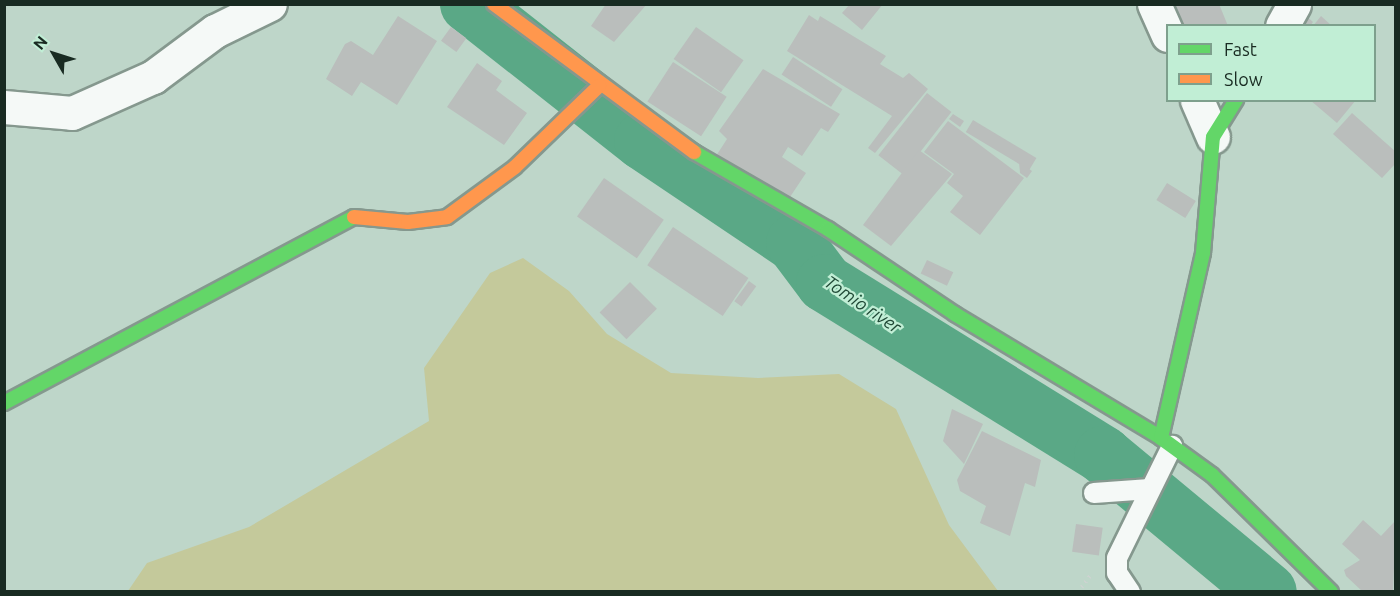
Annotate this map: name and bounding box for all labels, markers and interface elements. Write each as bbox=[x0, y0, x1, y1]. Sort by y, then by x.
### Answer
north arrow bbox=[24, 24, 84, 84]
legend bbox=[1166, 24, 1376, 102]
text: N bbox=[29, 32, 51, 53]
text: Fast bbox=[1224, 39, 1257, 59]
text: Slow bbox=[1224, 69, 1263, 89]
water label: Tomio river bbox=[821, 271, 905, 337]

